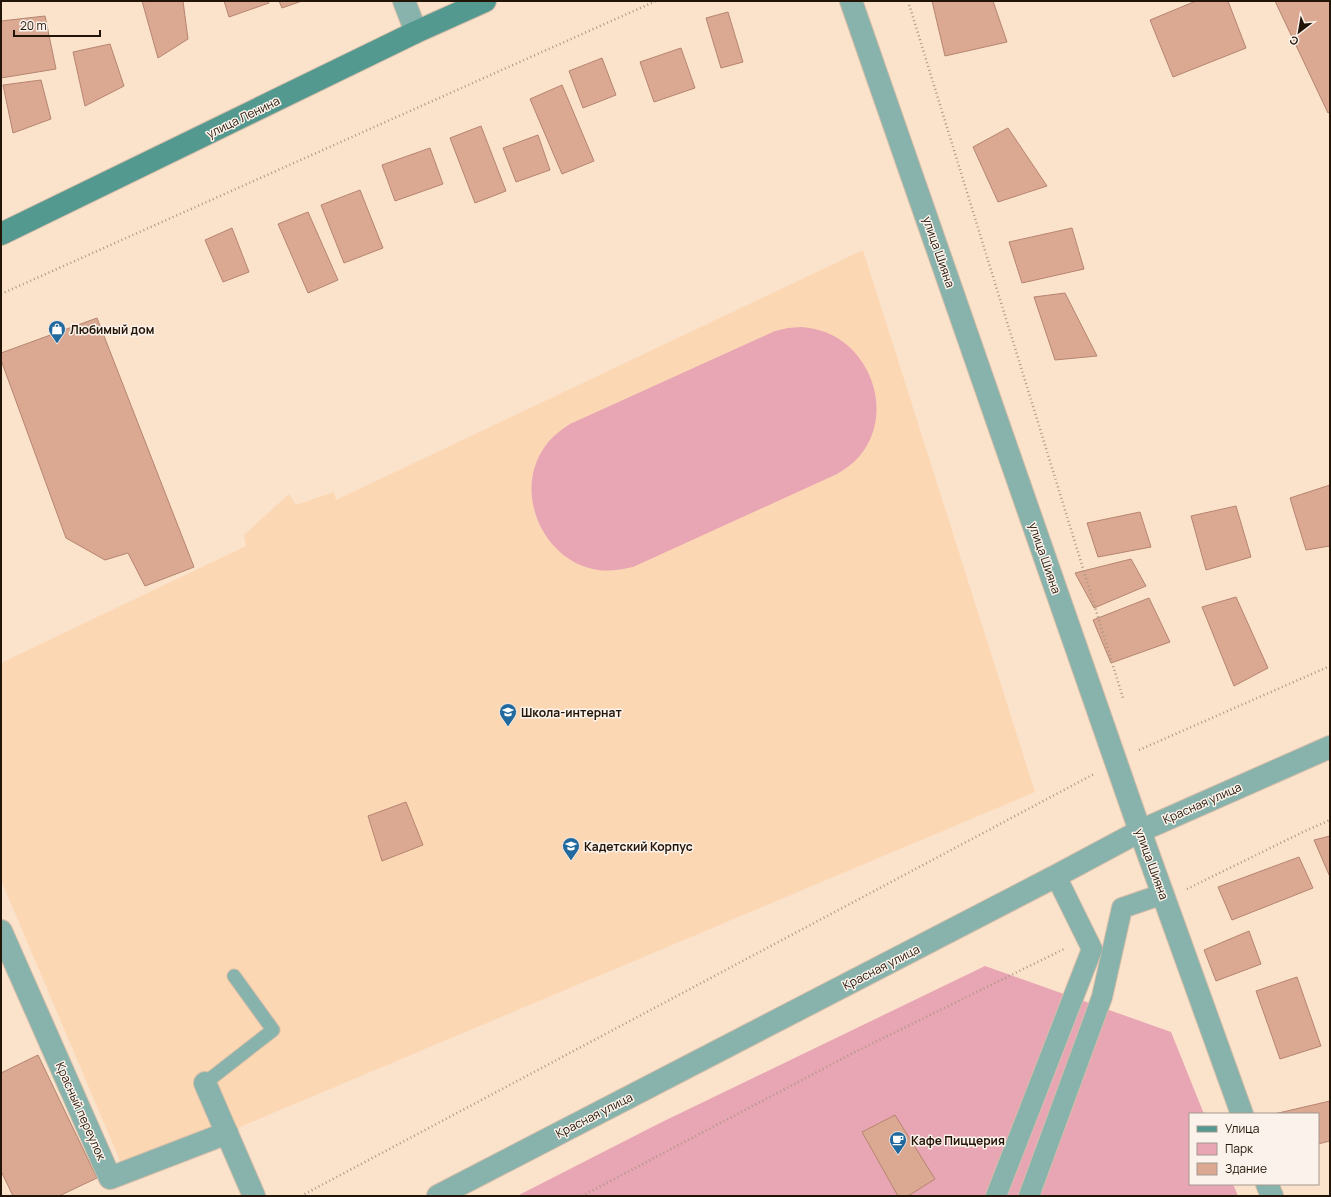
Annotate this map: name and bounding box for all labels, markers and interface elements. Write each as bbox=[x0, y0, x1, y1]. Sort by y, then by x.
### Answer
scale bar bbox=[14, 12, 100, 38]
north arrow bbox=[1279, 12, 1319, 52]
text: 20 m bbox=[20, 17, 47, 34]
text: С bbox=[1286, 32, 1301, 50]
street label: улица Ленина bbox=[204, 92, 282, 142]
street label: улица Шияна bbox=[919, 214, 959, 290]
shop icon: Любимый дом bbox=[47, 319, 67, 344]
place label: Любимый дом bbox=[70, 321, 154, 338]
street label: улица Шияна bbox=[1025, 520, 1065, 596]
school or university icon: Школа-интернат bbox=[498, 702, 518, 727]
place label: Школа-интернат bbox=[521, 704, 622, 721]
street label: Красная улица bbox=[1160, 778, 1244, 828]
street label: улица Шияна bbox=[1131, 826, 1173, 902]
school or university icon: Кадетский Корпус bbox=[561, 836, 581, 861]
place label: Кадетский Корпус bbox=[584, 838, 693, 855]
street label: Красная улица bbox=[840, 940, 922, 994]
street label: Красный переулок bbox=[52, 1059, 111, 1164]
street label: Красная улица bbox=[553, 1088, 635, 1142]
legend bbox=[1189, 1113, 1319, 1185]
text: Улица bbox=[1225, 1120, 1259, 1137]
cafe icon: Кафе Пиццерия bbox=[888, 1130, 908, 1155]
place label: Кафе Пиццерия bbox=[911, 1132, 1005, 1149]
text: Парк bbox=[1225, 1140, 1254, 1157]
text: Здание bbox=[1225, 1160, 1267, 1177]

